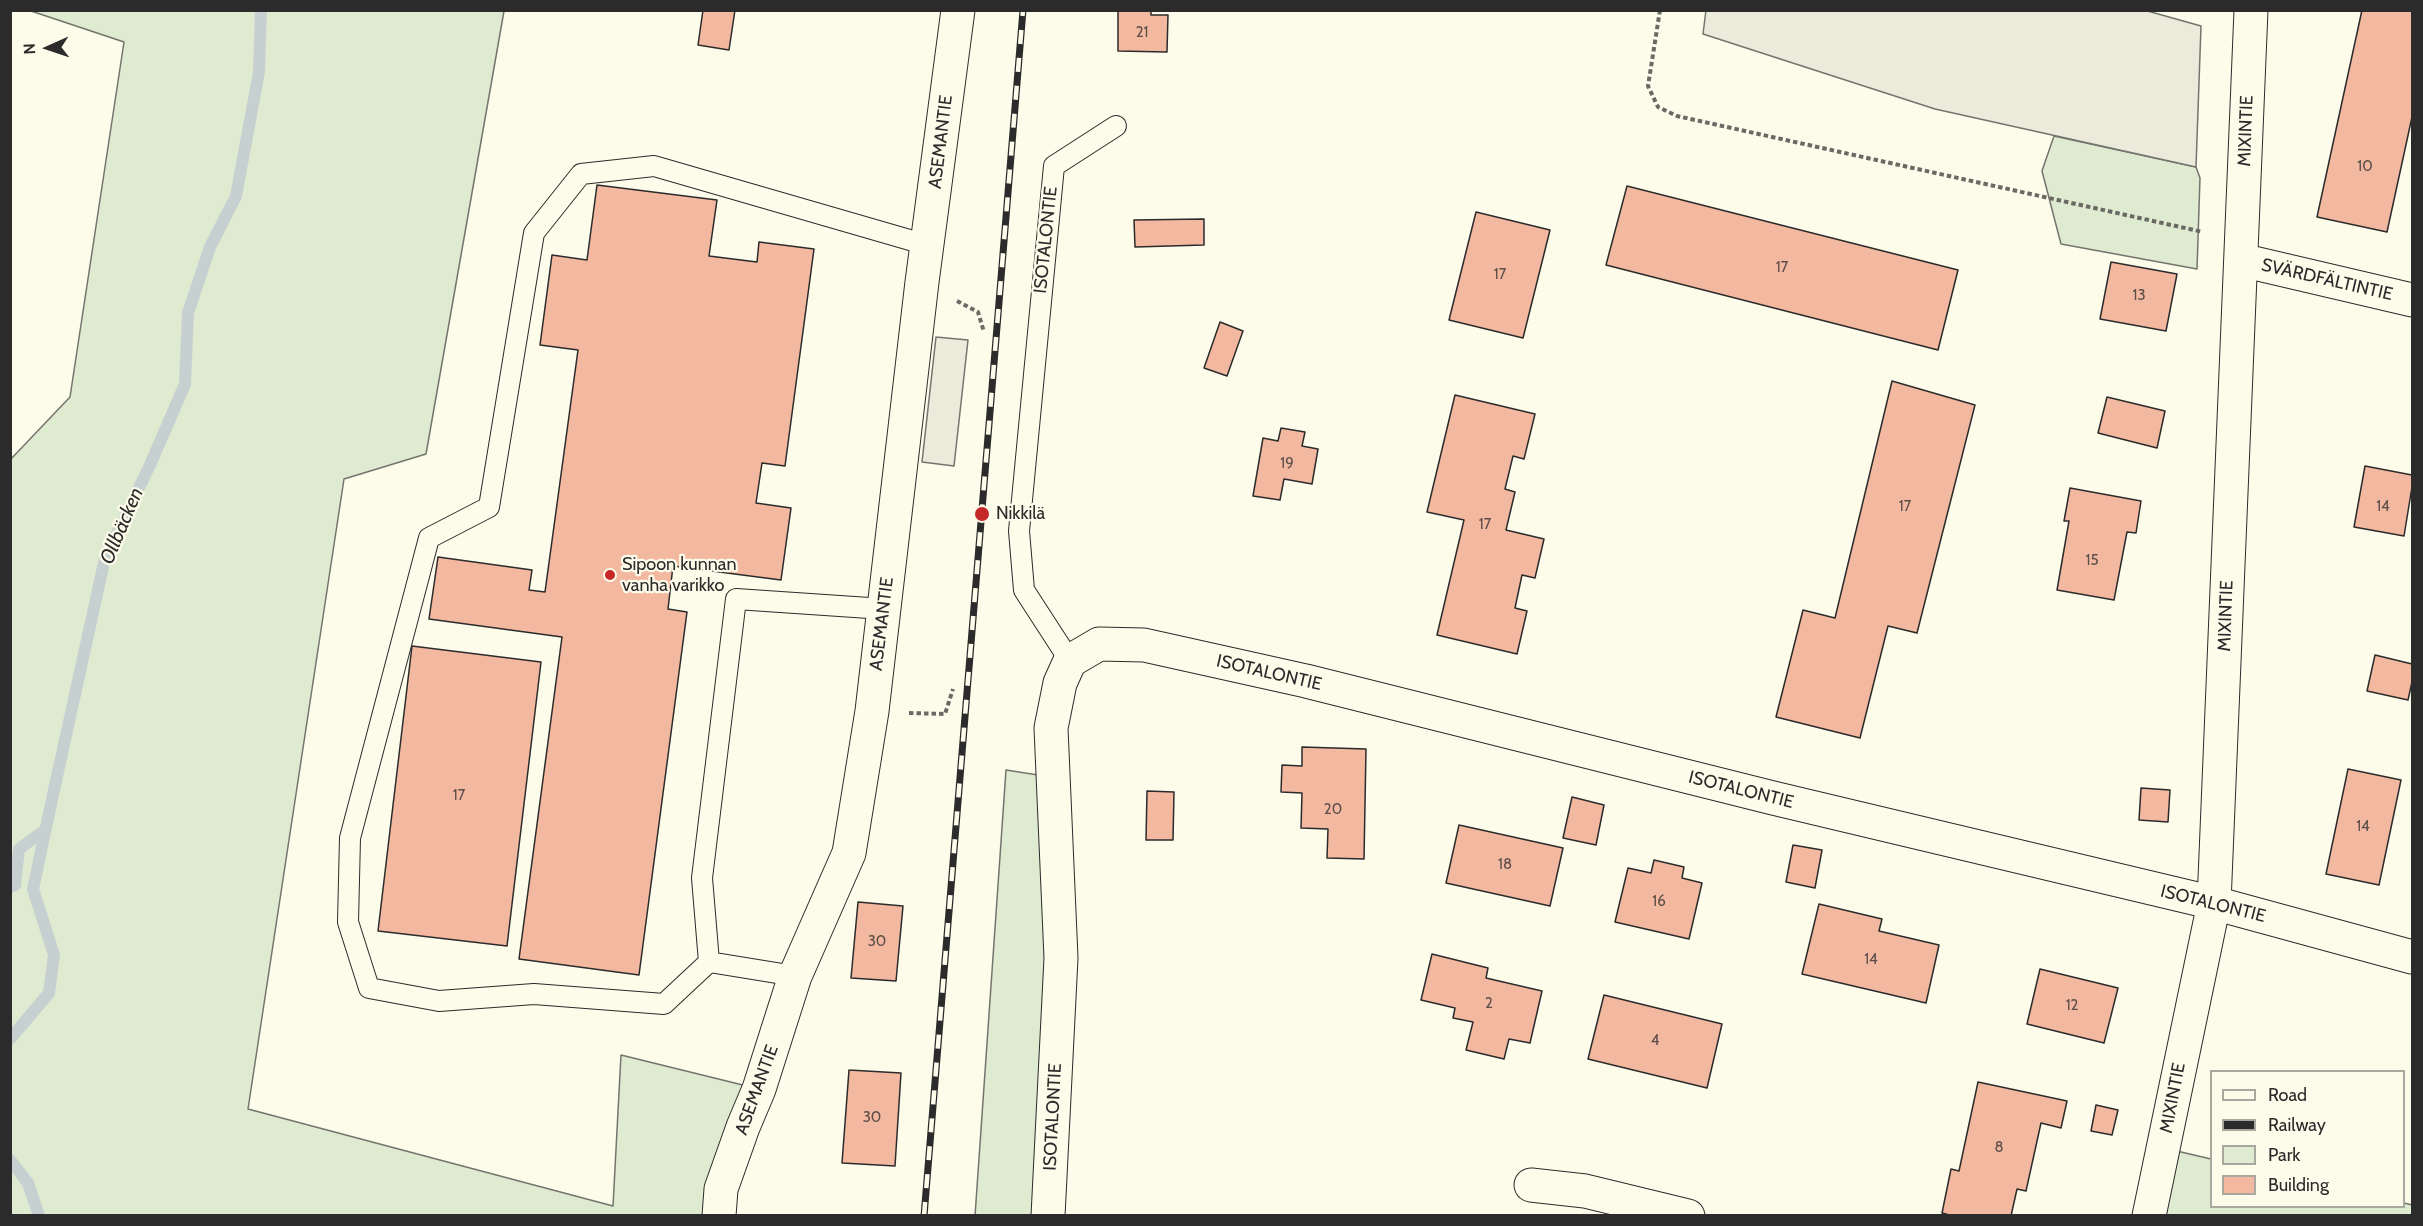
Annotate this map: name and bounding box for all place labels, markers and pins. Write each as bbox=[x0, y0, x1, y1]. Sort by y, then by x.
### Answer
place label: Nikkilä bbox=[996, 503, 1045, 525]
marker: Nikkilä bbox=[973, 505, 991, 523]
place label: Sipoon kunnan vanha varikko bbox=[622, 554, 736, 596]
marker: Sipoon kunnan vanha varikko bbox=[603, 568, 617, 582]

